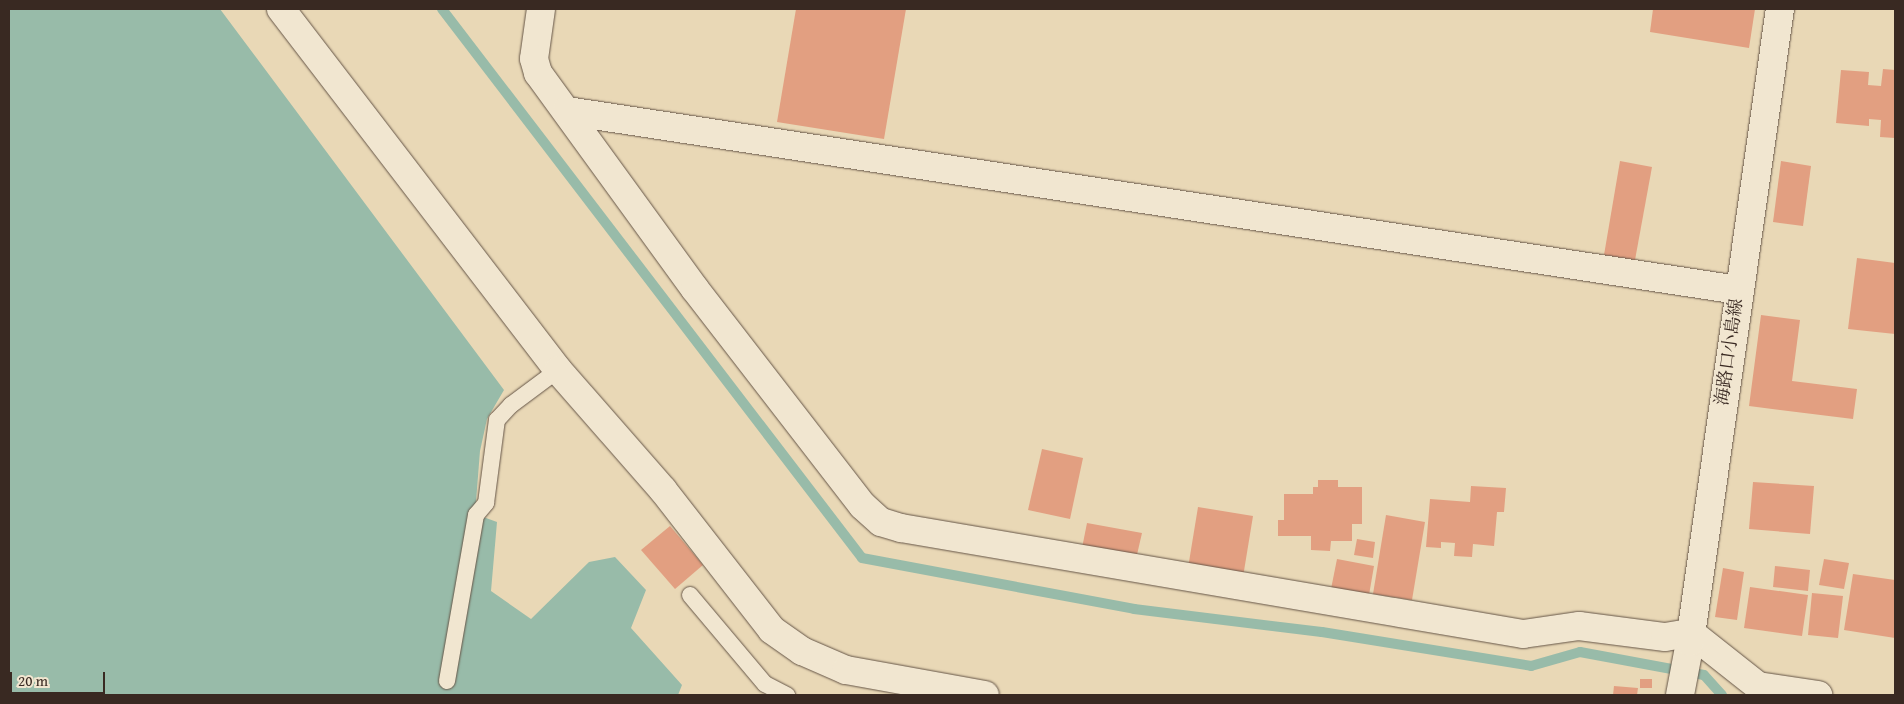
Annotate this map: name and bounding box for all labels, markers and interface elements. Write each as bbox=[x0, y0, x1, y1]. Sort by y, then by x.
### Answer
street label: 海路口小島線 bbox=[1711, 297, 1747, 407]
scale bar bbox=[12, 662, 108, 694]
text: 20 m bbox=[18, 670, 48, 691]

